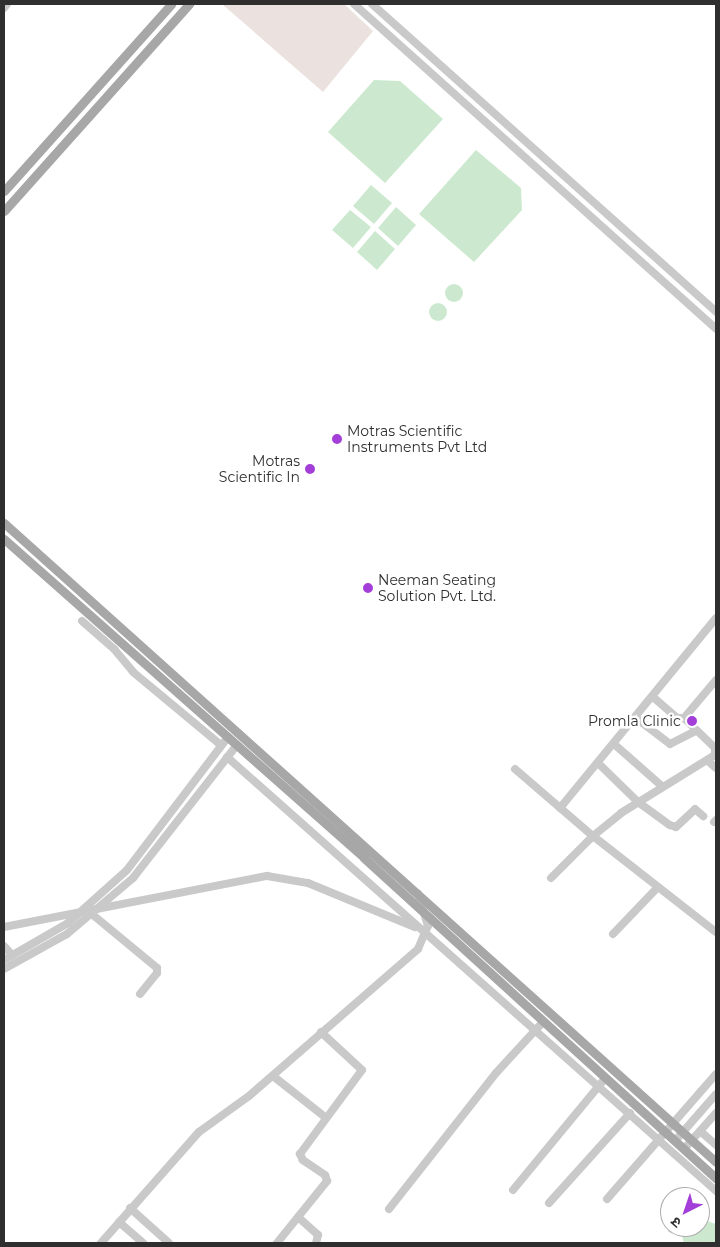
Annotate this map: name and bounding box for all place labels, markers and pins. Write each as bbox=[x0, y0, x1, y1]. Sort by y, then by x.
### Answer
place label: Motras Scientific Instruments Pvt Ltd bbox=[347, 423, 487, 456]
marker: Motras Scientific Instruments Pvt Ltd bbox=[331, 433, 343, 445]
place label: Motras Scientific In bbox=[219, 453, 300, 486]
marker: Motras Scientific In bbox=[304, 463, 316, 475]
place label: Neeman Seating Solution Pvt. Ltd. bbox=[378, 572, 496, 604]
marker: Neeman Seating Solution Pvt. Ltd. bbox=[362, 582, 374, 594]
place label: Promla Clinic bbox=[588, 713, 681, 729]
marker: Promla Clinic bbox=[685, 714, 699, 728]

